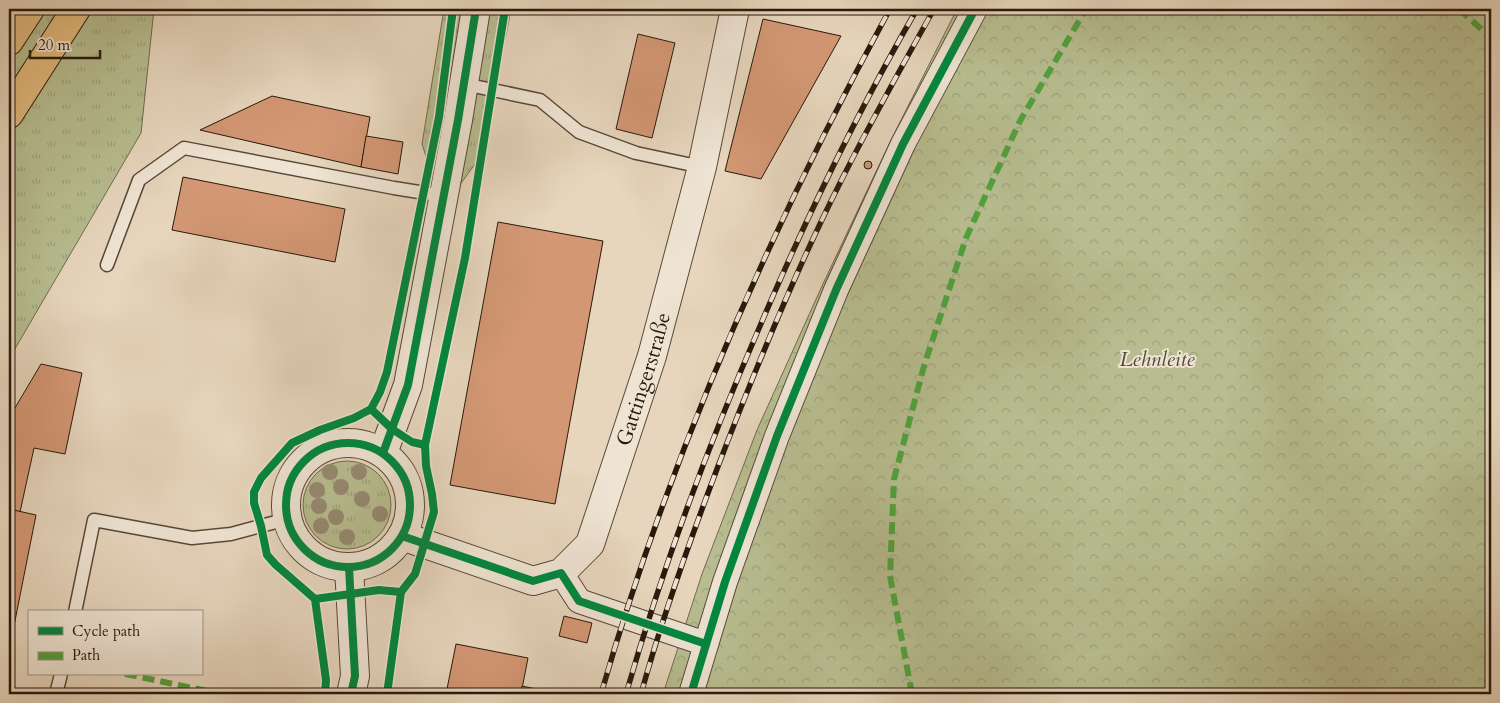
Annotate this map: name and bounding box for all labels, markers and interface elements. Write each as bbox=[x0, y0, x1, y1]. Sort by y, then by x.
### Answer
scale bar bbox=[30, 28, 100, 60]
text: 20 m bbox=[38, 35, 70, 55]
street label: Gattingerstraße bbox=[609, 309, 678, 450]
park label: Lehnleite bbox=[1119, 345, 1195, 374]
legend bbox=[28, 610, 202, 676]
text: Cycle path bbox=[72, 621, 141, 641]
text: Path bbox=[72, 645, 101, 665]

